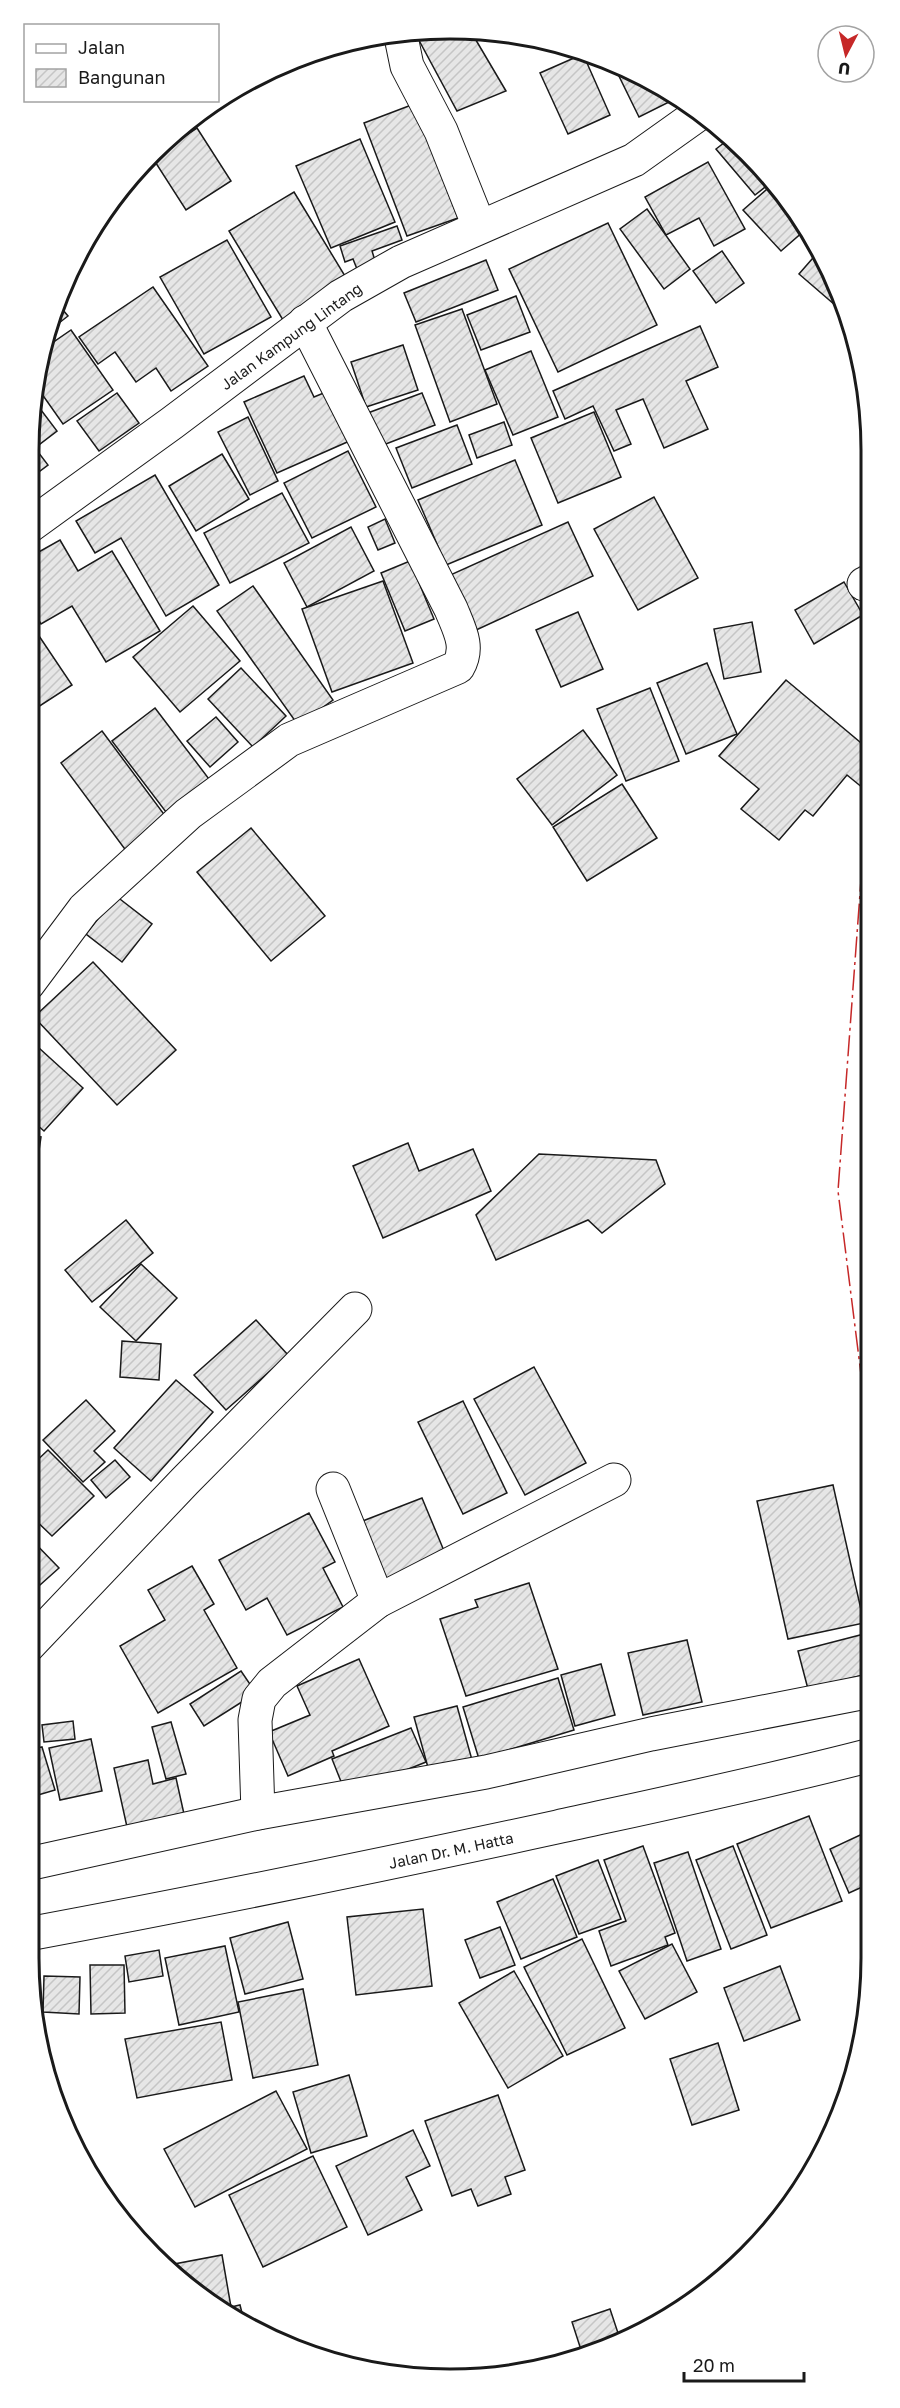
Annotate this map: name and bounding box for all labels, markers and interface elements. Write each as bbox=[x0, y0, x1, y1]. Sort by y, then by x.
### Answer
legend bbox=[24, 24, 219, 102]
north arrow bbox=[816, 24, 876, 84]
text: Jalan bbox=[78, 36, 125, 58]
text: U bbox=[837, 58, 851, 80]
text: Bangunan bbox=[78, 66, 166, 88]
street label: Jalan Kampung Lintang bbox=[217, 279, 365, 393]
street label: Jalan Dr. M. Hatta bbox=[387, 1828, 515, 1872]
scale bar bbox=[684, 2345, 804, 2383]
text: 20 m bbox=[693, 2354, 735, 2376]

